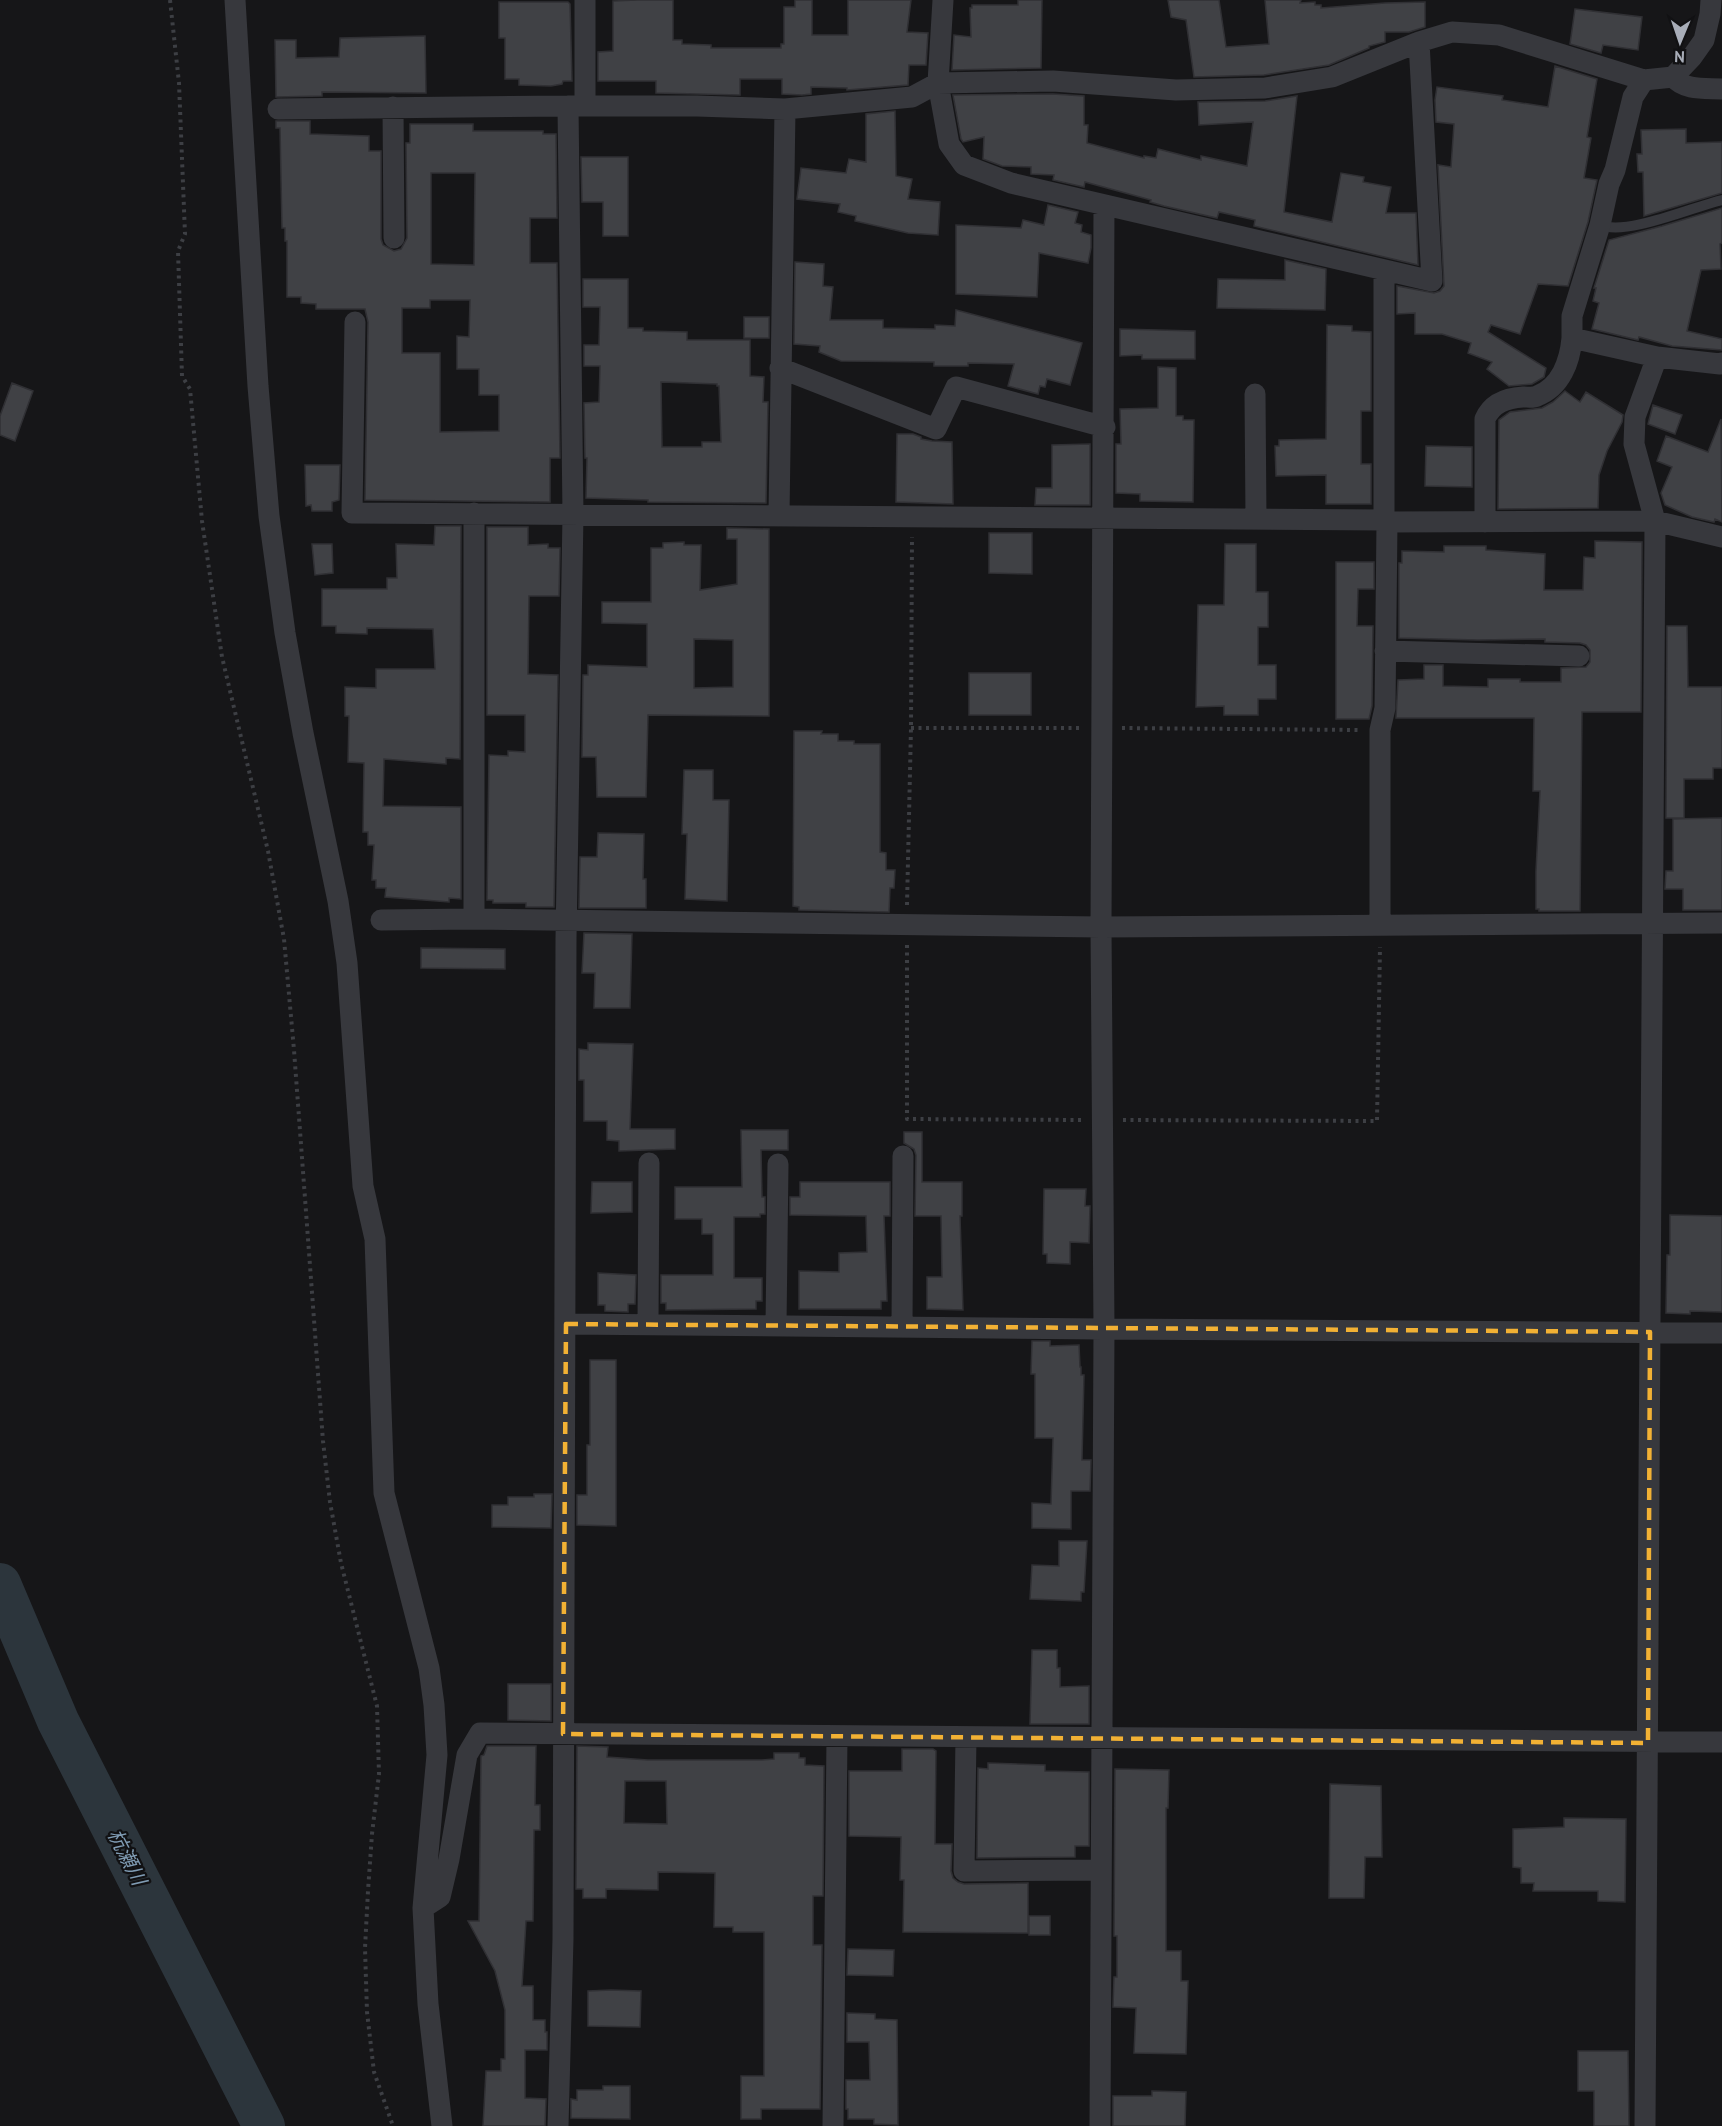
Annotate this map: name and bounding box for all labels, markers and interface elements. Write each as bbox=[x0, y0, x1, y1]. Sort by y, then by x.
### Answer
north arrow bbox=[1650, 12, 1710, 72]
text: N bbox=[1674, 47, 1685, 67]
water label: 杭瀬川 bbox=[102, 1824, 153, 1891]

